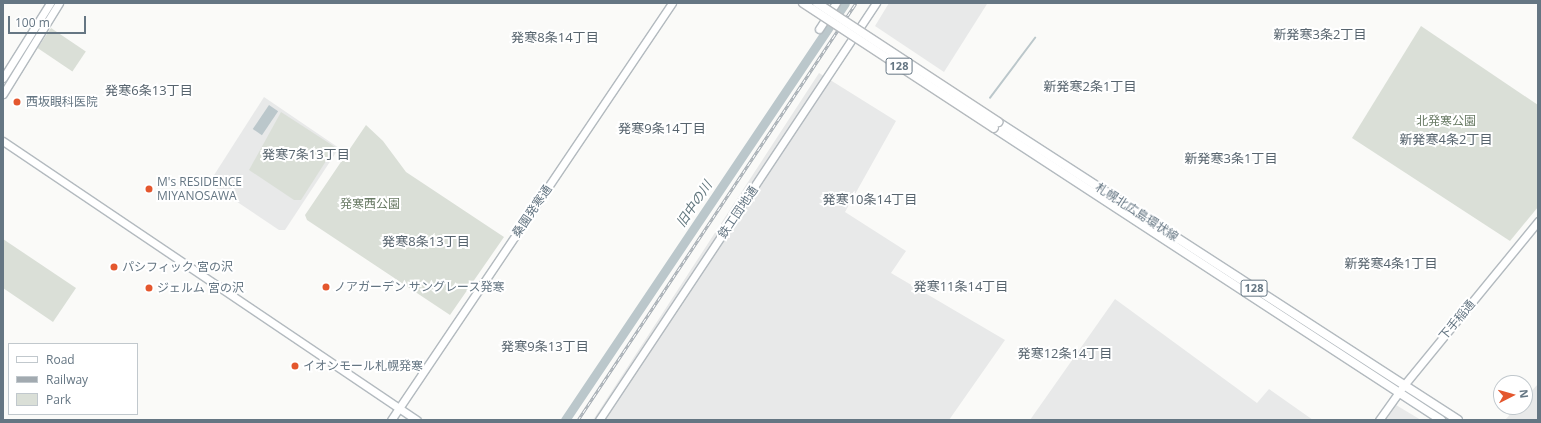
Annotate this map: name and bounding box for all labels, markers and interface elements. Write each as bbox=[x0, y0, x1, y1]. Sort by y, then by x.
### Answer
scale bar bbox=[10, 8, 88, 34]
text: 100 m bbox=[15, 14, 50, 31]
district label: 新発寒3条2丁目 bbox=[1274, 26, 1366, 42]
district label: 発寒8条14丁目 bbox=[511, 29, 599, 45]
road number: 128 bbox=[885, 57, 913, 75]
district label: 新発寒2条1丁目 bbox=[1044, 78, 1136, 94]
district label: 発寒6条13丁目 bbox=[105, 82, 193, 98]
place label: 西坂眼科医院 bbox=[26, 95, 98, 109]
marker: 西坂眼科医院 bbox=[11, 96, 23, 108]
park label: 北発寒公園 bbox=[1416, 114, 1476, 128]
district label: 発寒9条14丁目 bbox=[618, 120, 706, 136]
district label: 新発寒4条2丁目 bbox=[1400, 131, 1492, 147]
district label: 発寒7条13丁目 bbox=[262, 146, 350, 162]
district label: 新発寒3条1丁目 bbox=[1185, 150, 1277, 166]
place label: M's RESIDENCE MIYANOSAWA bbox=[157, 175, 242, 203]
water label: 旧中の川 bbox=[673, 178, 715, 230]
street label: 札幌北広島環状線 bbox=[1093, 180, 1181, 244]
street label: 桑園発寒通 bbox=[509, 182, 555, 240]
street label: 鉄工団地通 bbox=[715, 183, 761, 241]
marker: M's RESIDENCE MIYANOSAWA bbox=[144, 184, 154, 194]
district label: 発寒10条14丁目 bbox=[823, 191, 917, 207]
park label: 発寒西公園 bbox=[340, 197, 400, 211]
district label: 発寒8条13丁目 bbox=[382, 233, 470, 249]
district label: 新発寒4条1丁目 bbox=[1345, 255, 1437, 271]
place label: パシフィック 宮の沢 bbox=[122, 260, 233, 274]
marker: パシフィック 宮の沢 bbox=[109, 262, 119, 272]
district label: 発寒11条14丁目 bbox=[914, 278, 1008, 294]
road number: 128 bbox=[1240, 279, 1268, 297]
place label: ノアガーデン サングレース発寒 bbox=[334, 280, 505, 294]
place label: ジェルム 宮の沢 bbox=[157, 281, 244, 295]
marker: ノアガーデン サングレース発寒 bbox=[321, 282, 331, 292]
marker: ジェルム 宮の沢 bbox=[144, 283, 154, 293]
street label: 下手稲通 bbox=[1436, 297, 1478, 343]
district label: 発寒9条13丁目 bbox=[501, 338, 589, 354]
legend bbox=[8, 343, 138, 415]
district label: 発寒12条14丁目 bbox=[1018, 345, 1112, 361]
text: Road bbox=[46, 351, 75, 368]
place label: イオンモール札幌発寒 bbox=[303, 359, 423, 373]
marker: イオンモール札幌発寒 bbox=[290, 361, 300, 371]
text: Railway bbox=[46, 371, 88, 388]
north arrow bbox=[1493, 375, 1533, 415]
text: N bbox=[1517, 389, 1532, 399]
text: Park bbox=[46, 391, 71, 408]

